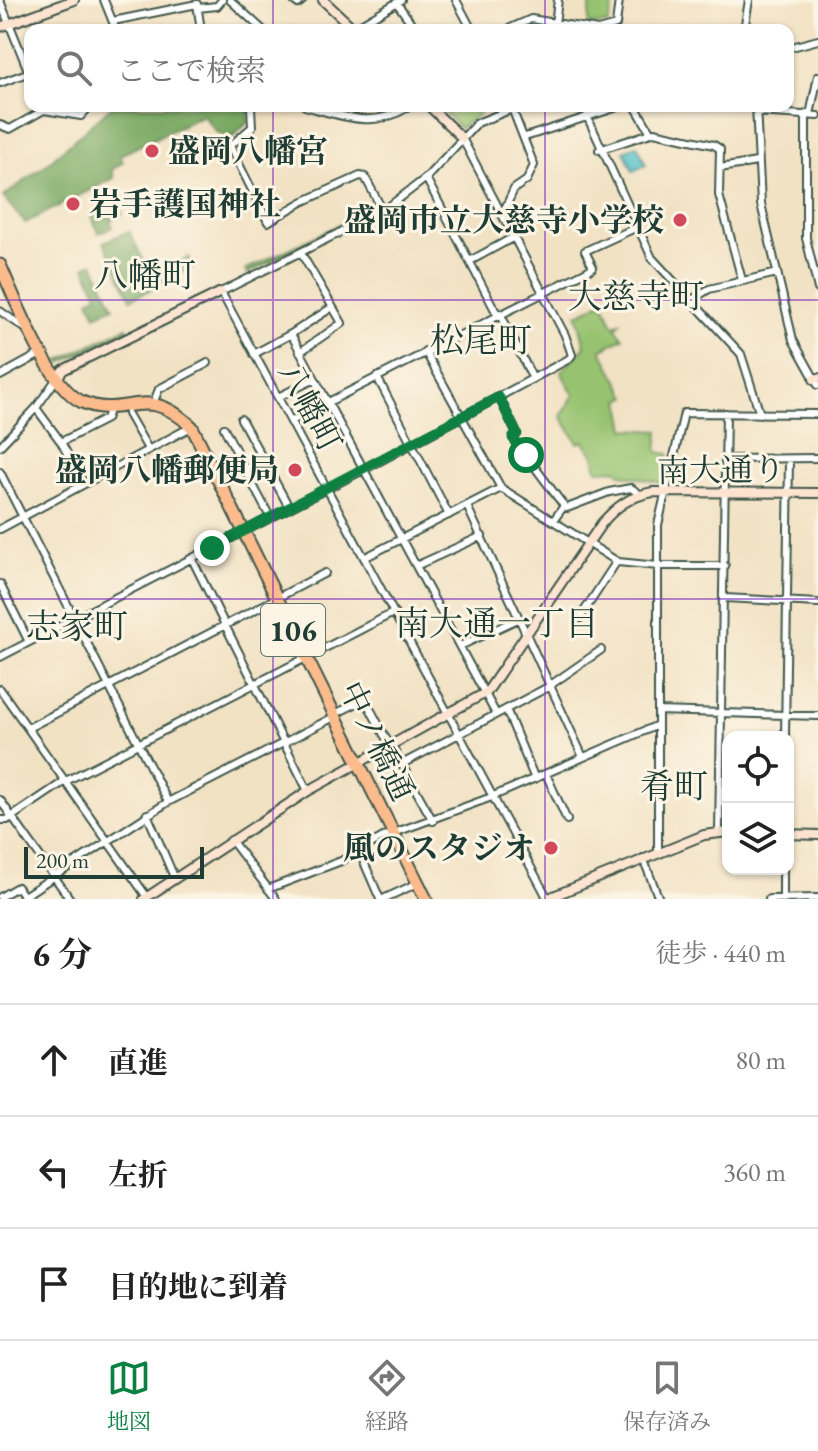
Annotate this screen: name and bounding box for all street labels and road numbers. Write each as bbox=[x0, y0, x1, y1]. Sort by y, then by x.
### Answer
street label: 八幡町 bbox=[269, 355, 351, 459]
street label: 南大通り bbox=[657, 448, 785, 492]
road number: 106 bbox=[261, 604, 325, 656]
street label: 中ノ橋通 bbox=[330, 674, 424, 808]

